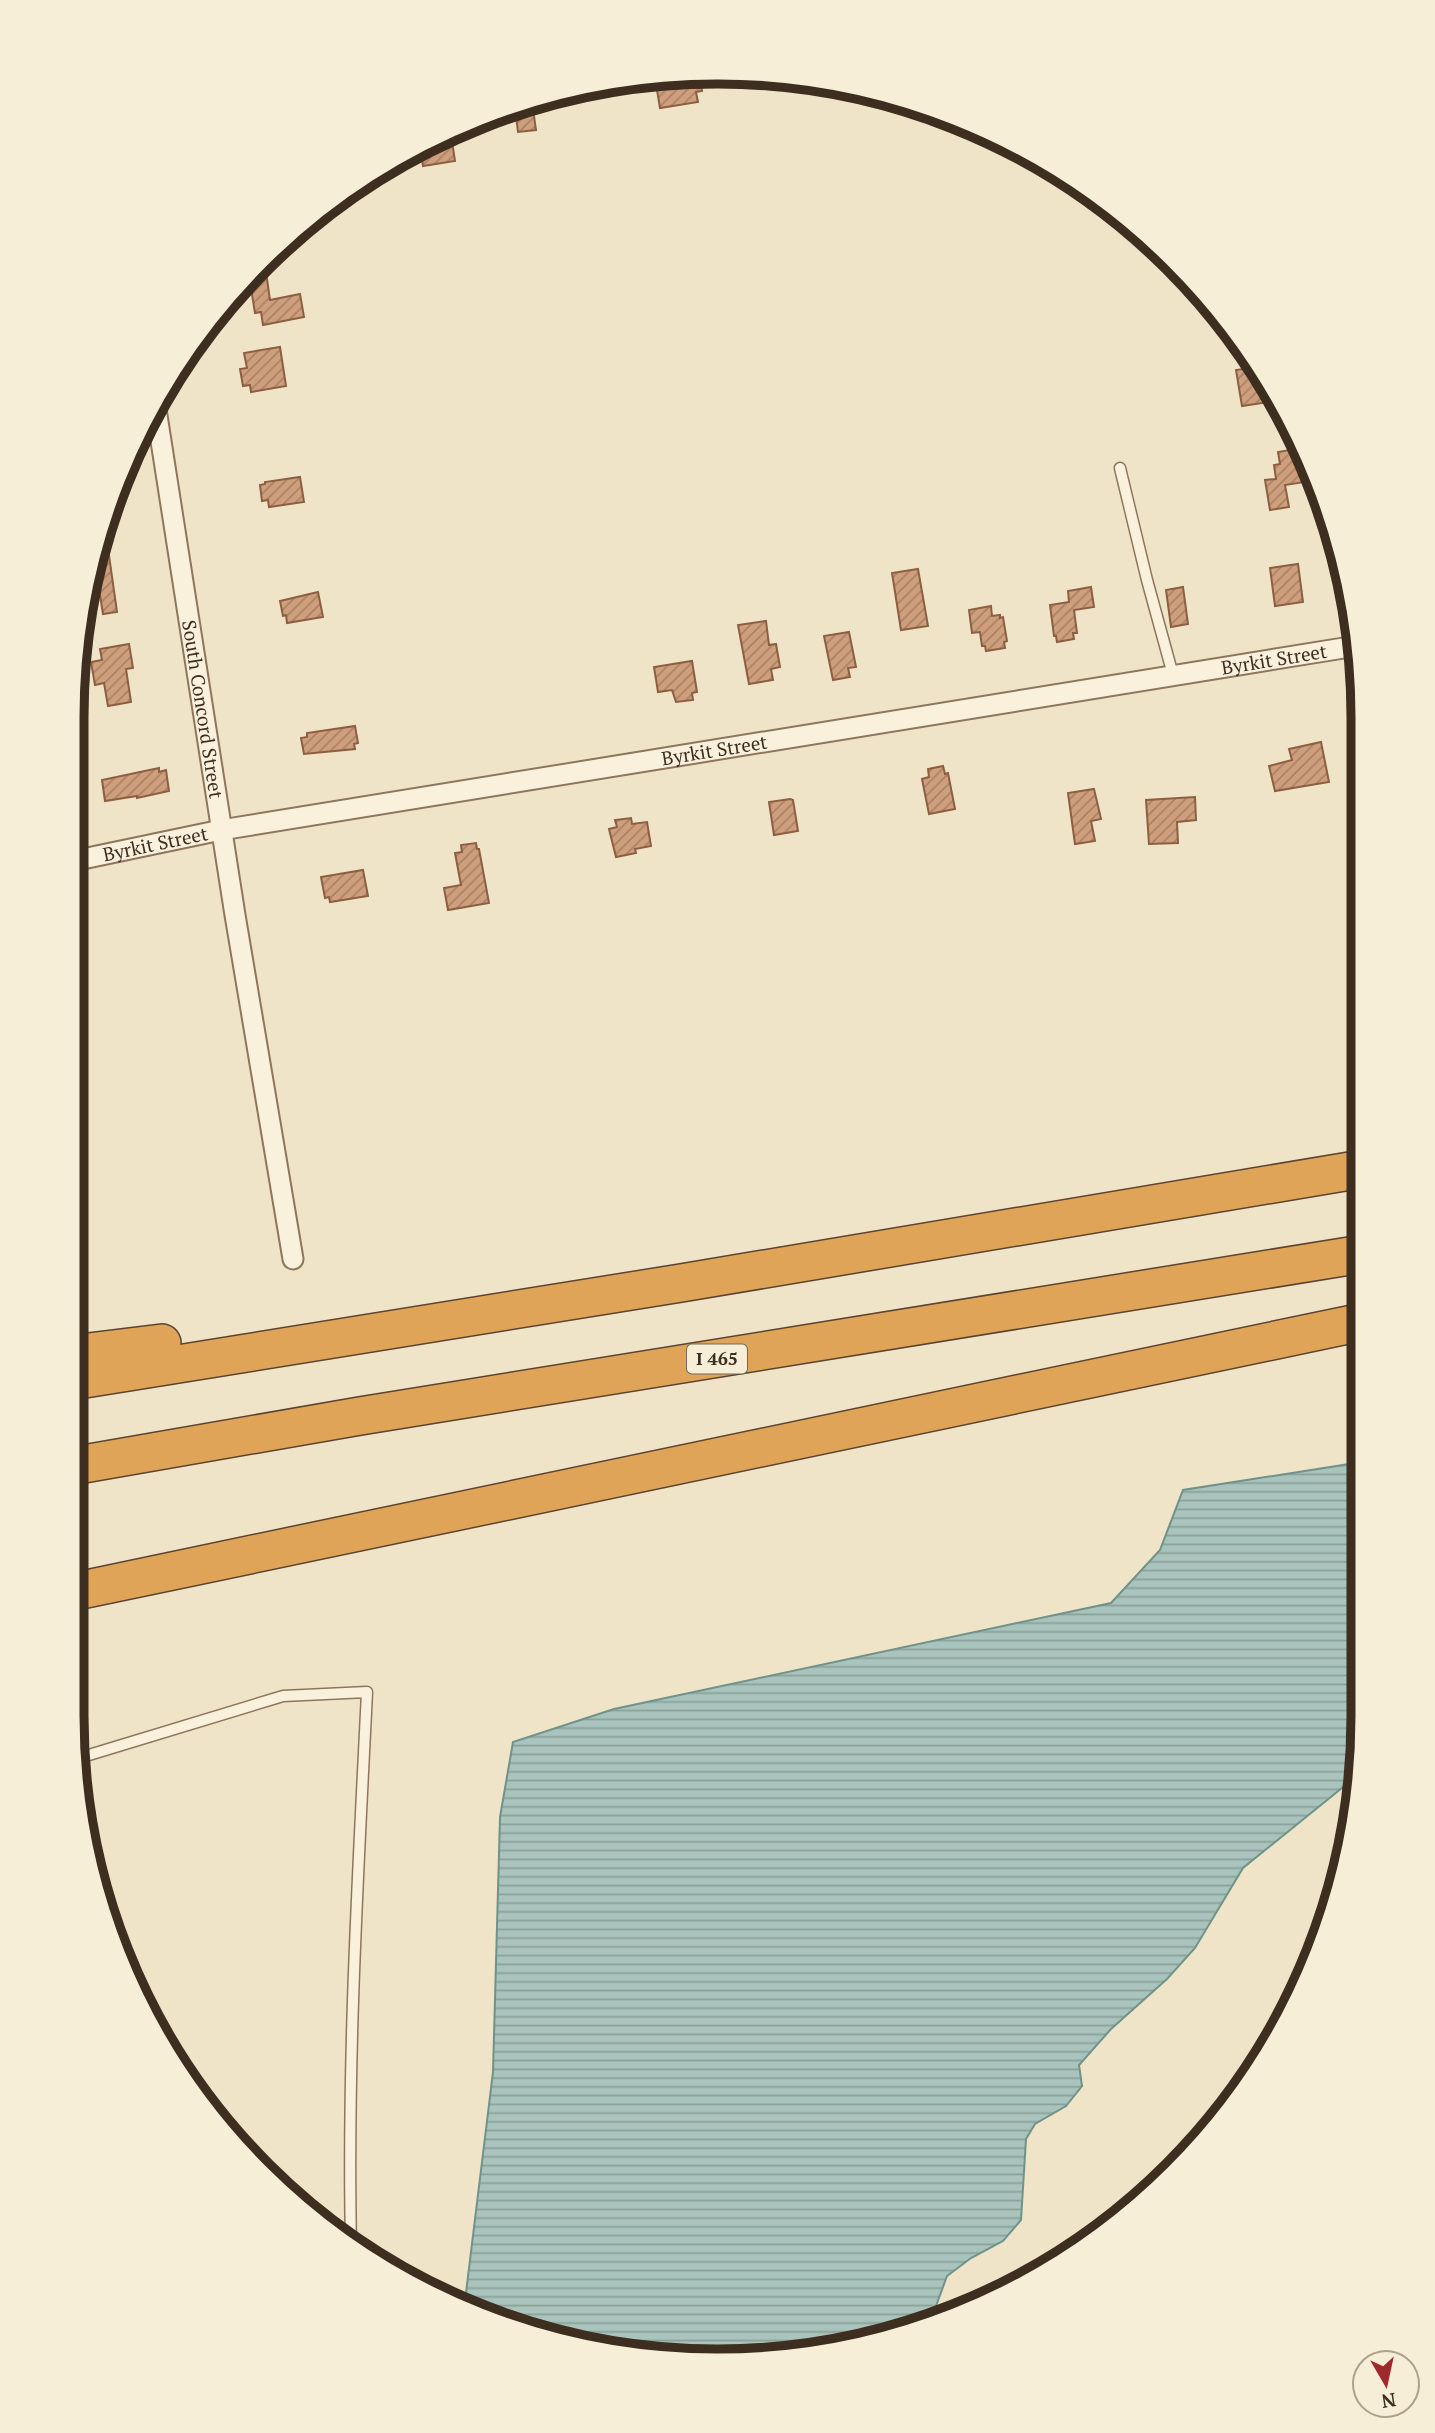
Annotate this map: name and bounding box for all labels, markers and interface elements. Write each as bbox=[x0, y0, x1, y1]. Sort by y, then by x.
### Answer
street label: South Concord Street bbox=[177, 618, 230, 800]
street label: Byrkit Street bbox=[1219, 638, 1329, 680]
street label: Byrkit Street bbox=[660, 729, 769, 770]
street label: Byrkit Street bbox=[100, 820, 210, 866]
road number: I 465 bbox=[687, 1344, 747, 1374]
north arrow bbox=[1351, 2349, 1421, 2419]
text: N bbox=[1379, 2388, 1398, 2415]

